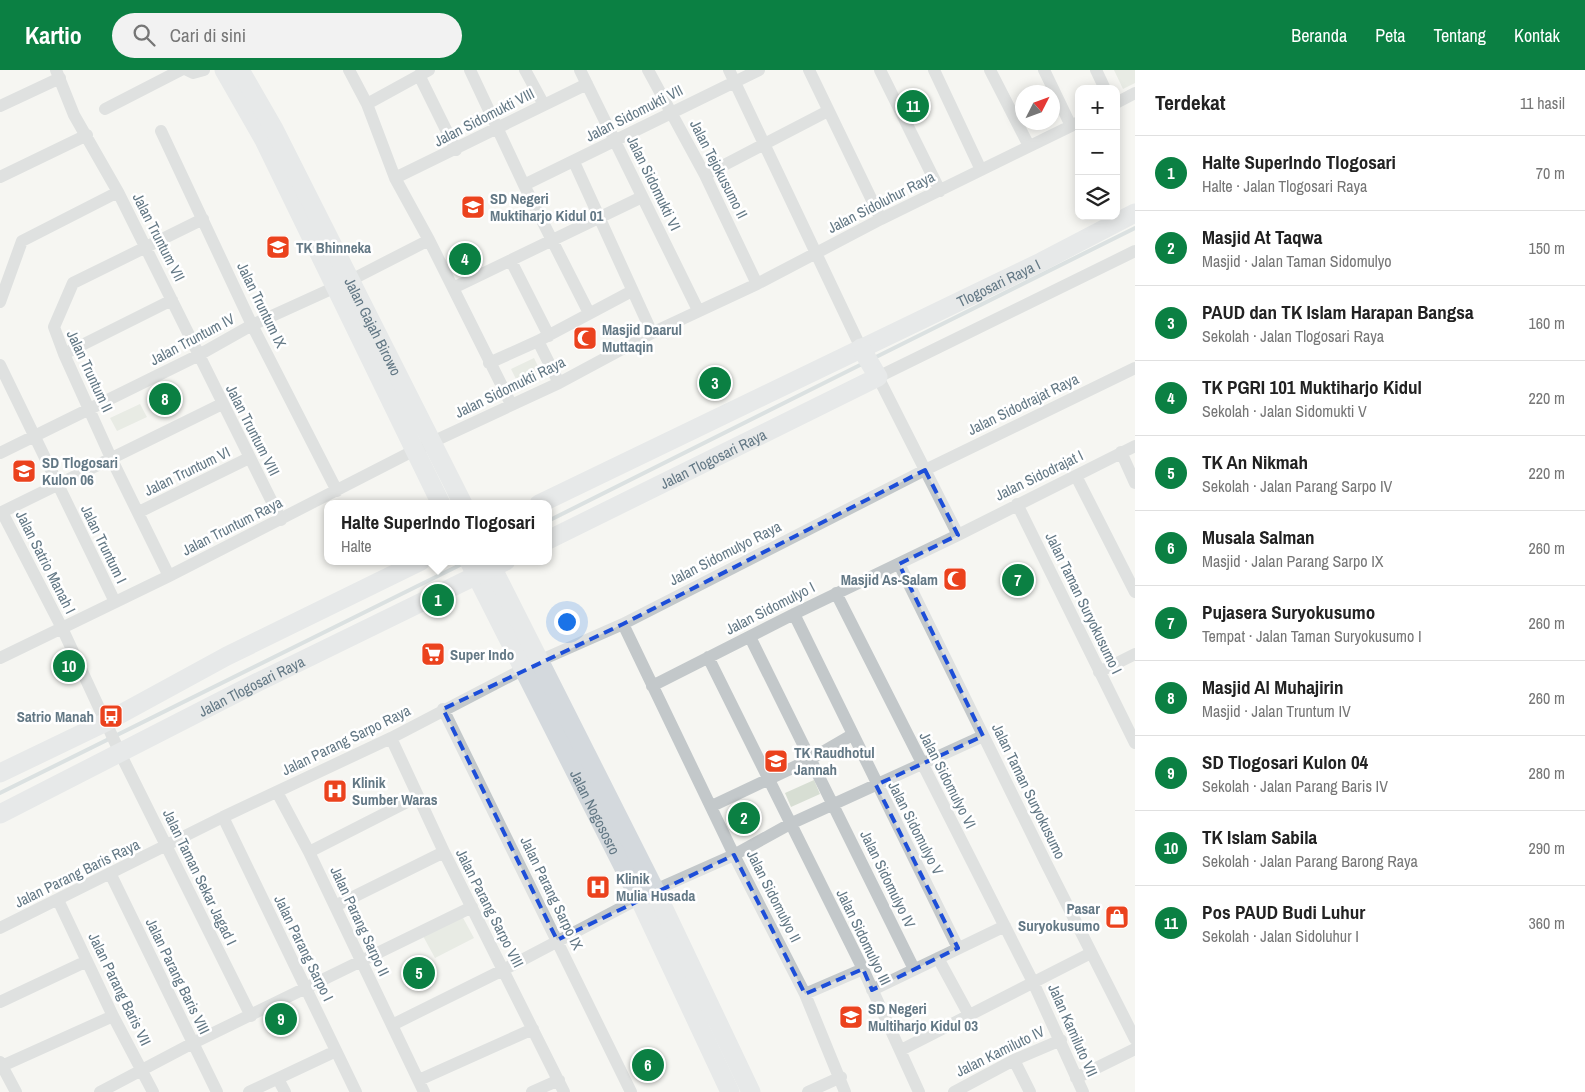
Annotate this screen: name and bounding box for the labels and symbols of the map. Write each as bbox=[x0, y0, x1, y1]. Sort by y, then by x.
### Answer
street label: Jalan Sidomukti VII bbox=[582, 79, 686, 147]
street label: Jalan Sidomukti VIII bbox=[430, 83, 538, 151]
north arrow bbox=[1015, 85, 1060, 130]
pin: 11 bbox=[897, 87, 929, 125]
street label: Jalan Tejokusumo II bbox=[685, 116, 753, 222]
street label: Jalan Sidomukti VI bbox=[622, 132, 686, 234]
street label: Jalan Sidoluhur Raya bbox=[824, 166, 938, 238]
place label: SD Negeri Muktiharjo Kidul 01 bbox=[490, 188, 604, 226]
street label: Jalan Truntum VII bbox=[128, 189, 190, 285]
school or university icon: SD Negeri Muktiharjo Kidul 01 bbox=[460, 194, 486, 220]
school or university icon: TK Bhinneka bbox=[265, 234, 291, 260]
place label: TK Bhinneka bbox=[296, 237, 371, 258]
pin: 4 bbox=[449, 240, 481, 278]
street label: Tlogosari Raya I bbox=[953, 253, 1044, 312]
street label: Jalan Truntum IX bbox=[232, 259, 292, 352]
street label: Jalan Gajah Birowo bbox=[340, 274, 407, 379]
street label: Jalan Truntum IV bbox=[146, 308, 239, 370]
place label: Masjid Daarul Muttaqin bbox=[602, 319, 682, 357]
mosque icon: Masjid Daarul Muttaqin bbox=[572, 325, 598, 351]
street label: Jalan Truntum II bbox=[62, 327, 118, 415]
street label: Jalan Sidomukti Raya bbox=[451, 351, 569, 423]
pin: 3 bbox=[699, 364, 731, 402]
street label: Jalan Sidodrajat Raya bbox=[964, 368, 1082, 440]
pin: 8 bbox=[149, 380, 181, 418]
street label: Jalan Truntum VIII bbox=[221, 381, 285, 479]
street label: Jalan Tlogosari Raya bbox=[656, 423, 770, 494]
street label: Jalan Truntum VI bbox=[141, 441, 233, 501]
street label: Jalan Sidodrajat I bbox=[991, 445, 1087, 505]
place label: SD Tlogosari Kulon 06 bbox=[42, 452, 118, 490]
school or university icon: SD Tlogosari Kulon 06 bbox=[11, 458, 37, 484]
street label: Jalan Truntum Raya bbox=[178, 492, 286, 560]
street label: Jalan Truntum I bbox=[76, 501, 132, 587]
street label: Jalan Satrio Manah I bbox=[11, 507, 81, 617]
street label: Jalan Sidomulyo Raya bbox=[665, 516, 785, 590]
street label: Jalan Taman Suryokusumo I bbox=[1041, 529, 1127, 677]
pin: 7 bbox=[1002, 561, 1034, 599]
mosque icon: Masjid As-Salam bbox=[942, 566, 968, 592]
place label: Masjid As-Salam bbox=[841, 569, 938, 590]
street label: Jalan Sidomulyo I bbox=[722, 576, 818, 640]
pin: 1 bbox=[422, 581, 454, 619]
your location bbox=[554, 609, 580, 635]
supermarket icon: Super Indo bbox=[420, 641, 446, 667]
place label: Super Indo bbox=[450, 644, 514, 665]
pin: 10 bbox=[53, 647, 85, 685]
street label: Jalan Tlogosari Raya bbox=[195, 650, 308, 721]
street label: Jalan Parang Sarpo Raya bbox=[278, 700, 414, 780]
bus stop icon: Satrio Manah bbox=[98, 703, 124, 729]
place label: Satrio Manah bbox=[17, 706, 94, 727]
street label: Jalan Taman Suryokusumo bbox=[987, 720, 1071, 862]
street label: Jalan Sidomulyo VI bbox=[916, 729, 980, 831]
place label: TK Raudhotul Jannah bbox=[794, 742, 875, 780]
school or university icon: TK Raudhotul Jannah bbox=[763, 748, 789, 774]
street label: Jalan Nogososro bbox=[565, 766, 626, 858]
place label: Klinik Sumber Waras bbox=[352, 772, 438, 810]
hospital icon: Klinik Sumber Waras bbox=[322, 778, 348, 804]
street label: Jalan Sidomulyo V bbox=[885, 778, 947, 878]
pin: 2 bbox=[728, 799, 760, 837]
street label: Jalan Taman Sekar Jagad I bbox=[158, 805, 242, 949]
street label: Jalan Sidomulyo IV bbox=[855, 827, 921, 932]
street label: Jalan Parang Sarpo IX bbox=[515, 833, 589, 954]
street label: Jalan Parang Baris Raya bbox=[11, 834, 143, 912]
street label: Jalan Parang Sarpo VIII bbox=[451, 845, 529, 971]
street label: Jalan Sidomulyo II bbox=[742, 846, 806, 946]
street label: Jalan Parang Sarpo II bbox=[325, 863, 395, 979]
place label: Klinik Mulia Husada bbox=[616, 868, 695, 906]
hospital icon: Klinik Mulia Husada bbox=[585, 874, 611, 900]
street label: Jalan Sidomulyo III bbox=[832, 885, 896, 989]
street label: Jalan Parang Sarpo I bbox=[269, 891, 339, 1005]
place label: Pasar Suryokusumo bbox=[1018, 898, 1100, 936]
shop icon: Pasar Suryokusumo bbox=[1104, 904, 1130, 930]
street label: Jalan Parang Baris VIII bbox=[141, 915, 215, 1037]
street label: Jalan Parang Baris VII bbox=[84, 929, 156, 1049]
pin: 5 bbox=[403, 954, 435, 992]
street label: Jalan Kamiluto VII bbox=[1043, 980, 1103, 1080]
place label: SD Negeri Multiharjo Kidul 03 bbox=[868, 998, 978, 1036]
pin: 9 bbox=[265, 1000, 297, 1038]
school or university icon: SD Negeri Multiharjo Kidul 03 bbox=[838, 1004, 864, 1030]
street label: Jalan Kamiluto IV bbox=[952, 1020, 1049, 1082]
pin: 6 bbox=[632, 1046, 664, 1084]

